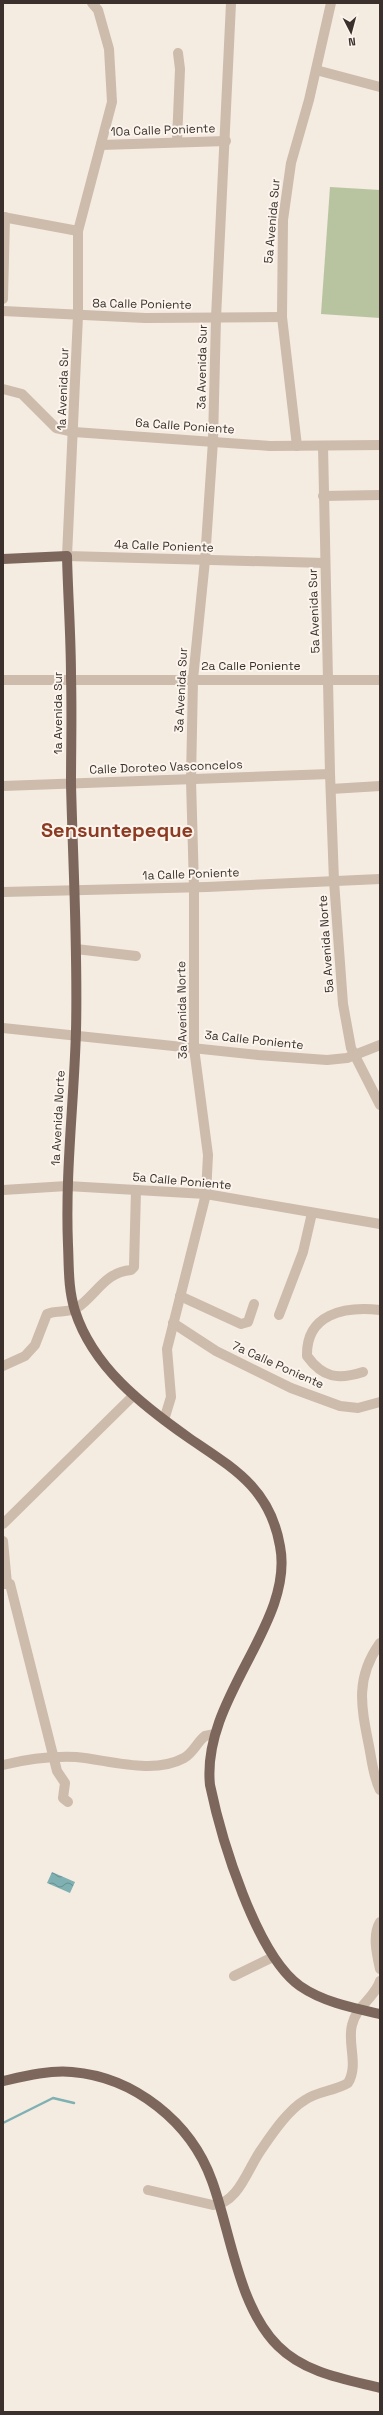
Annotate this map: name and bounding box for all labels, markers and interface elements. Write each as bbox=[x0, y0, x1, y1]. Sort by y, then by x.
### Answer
north arrow bbox=[331, 12, 371, 52]
text: N bbox=[348, 35, 356, 49]
street label: 10a Calle Poniente bbox=[110, 120, 216, 140]
street label: 5a Avenida Sur bbox=[260, 178, 284, 264]
street label: 8a Calle Poniente bbox=[92, 295, 192, 313]
street label: 3a Avenida Sur bbox=[193, 324, 211, 410]
street label: 1a Avenida Sur bbox=[54, 347, 72, 431]
street label: 6a Calle Poniente bbox=[135, 415, 235, 437]
street label: 4a Calle Poniente bbox=[114, 536, 214, 556]
street label: 5a Avenida Sur bbox=[305, 568, 323, 654]
street label: 3a Avenida Sur bbox=[171, 647, 191, 733]
street label: 2a Calle Poniente bbox=[201, 658, 301, 674]
street label: 1a Avenida Sur bbox=[50, 671, 66, 754]
street label: Calle Doroteo Vasconcelos bbox=[89, 756, 243, 778]
district label: Sensuntepeque bbox=[41, 817, 193, 843]
street label: 1a Calle Poniente bbox=[142, 864, 240, 884]
street label: 5a Avenida Norte bbox=[315, 895, 337, 993]
street label: 3a Avenida Norte bbox=[173, 961, 191, 1059]
street label: 3a Calle Poniente bbox=[204, 1027, 304, 1053]
street label: 1a Avenida Norte bbox=[48, 1070, 68, 1166]
street label: 5a Calle Poniente bbox=[132, 1169, 232, 1193]
street label: 7a Calle Poniente bbox=[230, 1338, 326, 1392]

